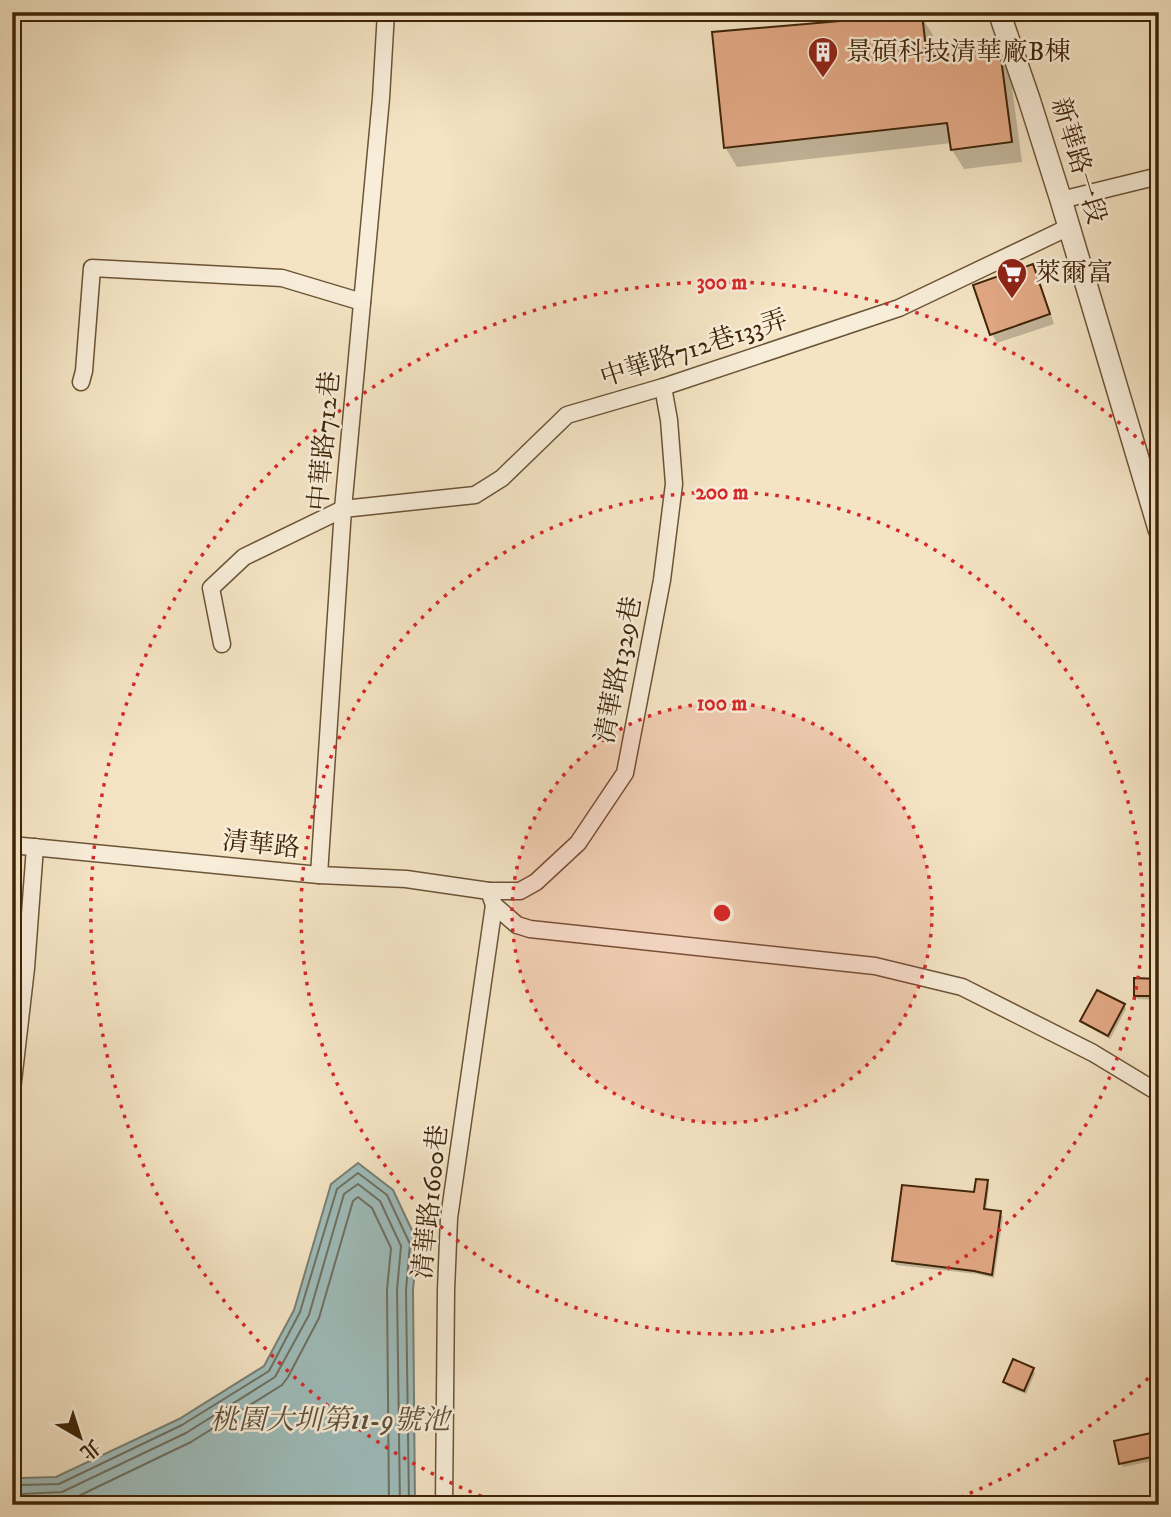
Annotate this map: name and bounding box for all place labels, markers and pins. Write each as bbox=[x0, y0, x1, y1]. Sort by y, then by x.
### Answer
building icon: 景碩科技清華廠B棟 bbox=[806, 35, 840, 79]
place label: 景碩科技清華廠B棟 bbox=[846, 36, 1070, 69]
supermarket icon: 萊爾富 bbox=[995, 256, 1029, 300]
place label: 萊爾富 bbox=[1035, 257, 1113, 290]
centre of rings bbox=[710, 901, 734, 925]

